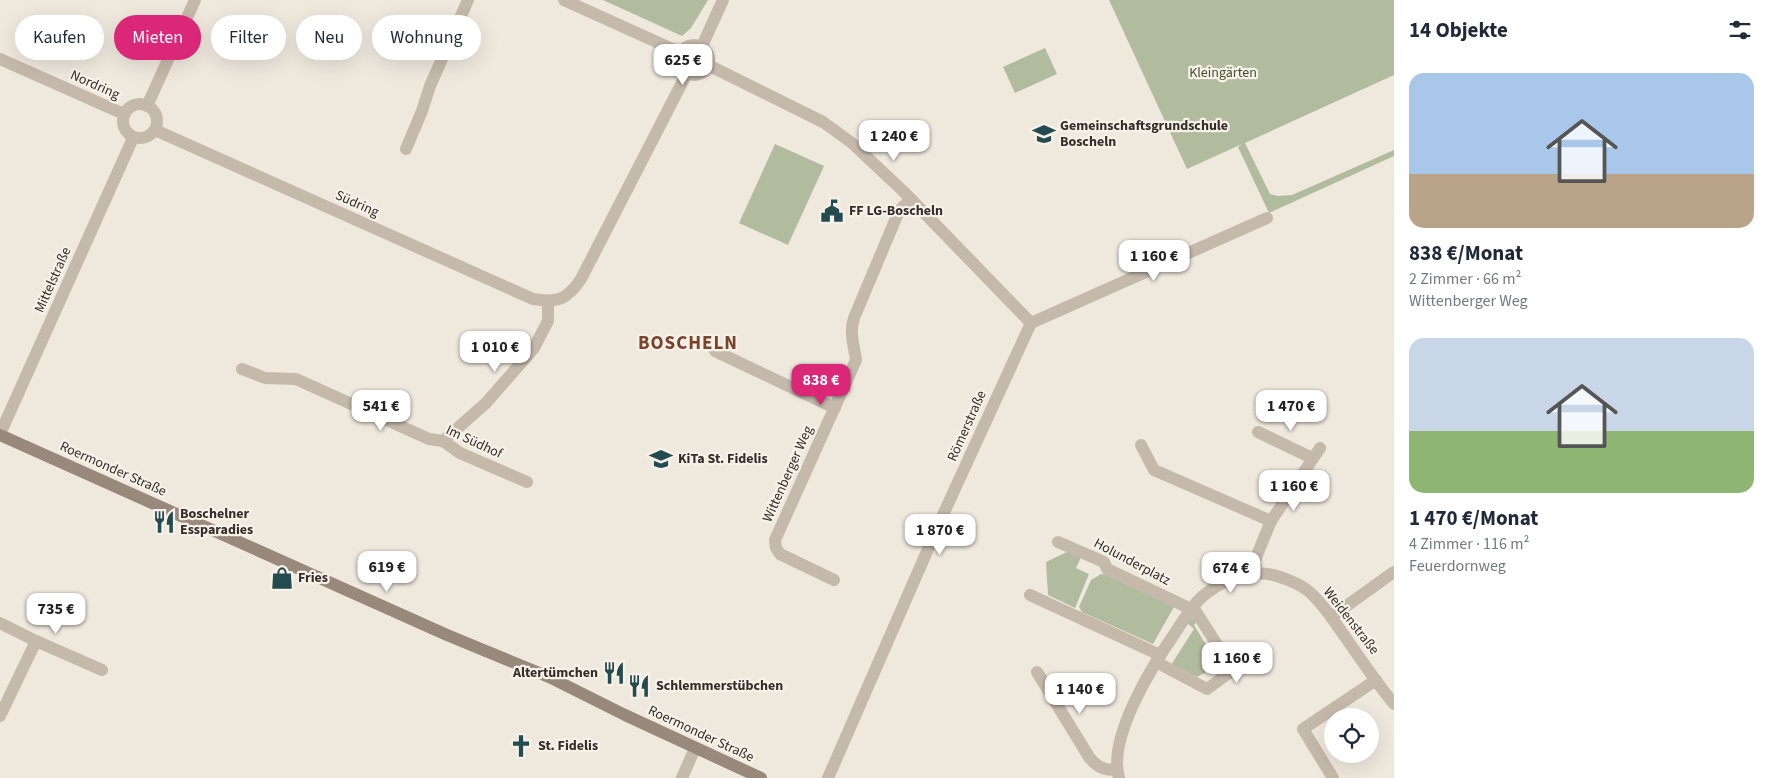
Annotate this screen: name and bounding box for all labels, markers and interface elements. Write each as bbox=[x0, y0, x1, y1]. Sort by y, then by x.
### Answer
chip: Kaufen bbox=[15, 15, 104, 60]
chip: Mieten bbox=[114, 15, 201, 60]
chip: Filter bbox=[211, 15, 286, 60]
chip: Neu bbox=[296, 15, 362, 60]
chip: Wohnung bbox=[372, 15, 481, 60]
text: 14 Objekte bbox=[1409, 15, 1508, 45]
icon: filters bbox=[1726, 16, 1754, 44]
pin: 625 € bbox=[648, 44, 718, 86]
text: 625 € bbox=[665, 49, 702, 71]
park label: Kleingärten bbox=[1189, 63, 1257, 83]
street label: Nordring bbox=[67, 65, 123, 105]
icon: home bbox=[1537, 106, 1627, 196]
place label: Gemeinschaftsgrundschule Boscheln bbox=[1060, 116, 1228, 152]
pin: 1 240 € bbox=[848, 120, 940, 162]
school or university icon: Gemeinschaftsgrundschule Boscheln bbox=[1031, 121, 1057, 147]
text: 1 240 € bbox=[870, 125, 918, 147]
street label: Südring bbox=[332, 186, 382, 222]
public building icon: FF LG-Boscheln bbox=[819, 198, 845, 224]
place label: FF LG-Boscheln bbox=[849, 201, 943, 221]
text: 838 €/Monat bbox=[1409, 238, 1523, 268]
pin: 1 160 € bbox=[1108, 240, 1200, 282]
street label: Mittelstraße bbox=[30, 244, 76, 316]
text: 1 160 € bbox=[1130, 245, 1178, 267]
text: 2 Zimmer · 66 m² bbox=[1409, 268, 1521, 290]
text: Wittenberger Weg bbox=[1409, 290, 1528, 312]
pin: 1 010 € bbox=[449, 330, 541, 373]
district label: BOSCHELN bbox=[638, 330, 738, 357]
text: 1 010 € bbox=[471, 336, 519, 358]
pin: 838 € bbox=[786, 364, 856, 406]
text: 838 € bbox=[803, 369, 840, 391]
icon: home bbox=[1537, 371, 1627, 461]
street label: Römerstraße bbox=[942, 387, 992, 465]
pin: 541 € bbox=[346, 390, 416, 432]
pin: 1 470 € bbox=[1245, 390, 1337, 432]
text: 541 € bbox=[363, 395, 400, 417]
text: 1 470 € bbox=[1267, 395, 1315, 417]
street label: Im Südhof bbox=[442, 420, 506, 464]
street label: Wittenberger Weg bbox=[758, 423, 818, 525]
street label: Roermonder Straße bbox=[56, 436, 170, 502]
school or university icon: KiTa St. Fidelis bbox=[648, 446, 674, 472]
place label: KiTa St. Fidelis bbox=[678, 449, 768, 469]
pin: 1 160 € bbox=[1248, 470, 1340, 512]
text: 1 160 € bbox=[1270, 475, 1318, 497]
text: 1 470 €/Monat bbox=[1409, 503, 1538, 533]
place label: Boschelner Essparadies bbox=[180, 504, 253, 540]
restaurant icon: Boschelner Essparadies bbox=[151, 509, 177, 535]
pin: 1 870 € bbox=[894, 514, 986, 556]
text: 1 870 € bbox=[916, 519, 964, 541]
street label: Holunderplatz bbox=[1090, 533, 1174, 591]
text: 4 Zimmer · 116 m² bbox=[1409, 533, 1529, 555]
pin: 619 € bbox=[352, 550, 422, 593]
pin: 674 € bbox=[1196, 552, 1266, 594]
text: Feuerdornweg bbox=[1409, 555, 1506, 577]
text: 619 € bbox=[369, 556, 406, 578]
text: 674 € bbox=[1213, 557, 1250, 579]
shop icon: Fries bbox=[269, 565, 295, 591]
place label: Fries bbox=[298, 568, 328, 588]
street label: Weidenstraße bbox=[1318, 583, 1384, 659]
pin: 735 € bbox=[21, 592, 91, 635]
text: 735 € bbox=[38, 598, 75, 620]
pin: 1 160 € bbox=[1191, 642, 1283, 684]
text: 1 160 € bbox=[1213, 647, 1261, 669]
restaurant icon: Altertümchen bbox=[601, 660, 627, 686]
place label: Altertümchen bbox=[512, 663, 598, 683]
pin: 1 140 € bbox=[1034, 672, 1126, 715]
restaurant icon: Schlemmerstübchen bbox=[626, 673, 652, 699]
place label: Schlemmerstübchen bbox=[656, 676, 783, 696]
text: 1 140 € bbox=[1056, 678, 1104, 700]
street label: Roermonder Straße bbox=[645, 701, 757, 767]
map controls bbox=[1324, 708, 1379, 763]
button: locate bbox=[1324, 708, 1379, 763]
church icon: St. Fidelis bbox=[508, 733, 534, 759]
place label: St. Fidelis bbox=[538, 736, 598, 756]

